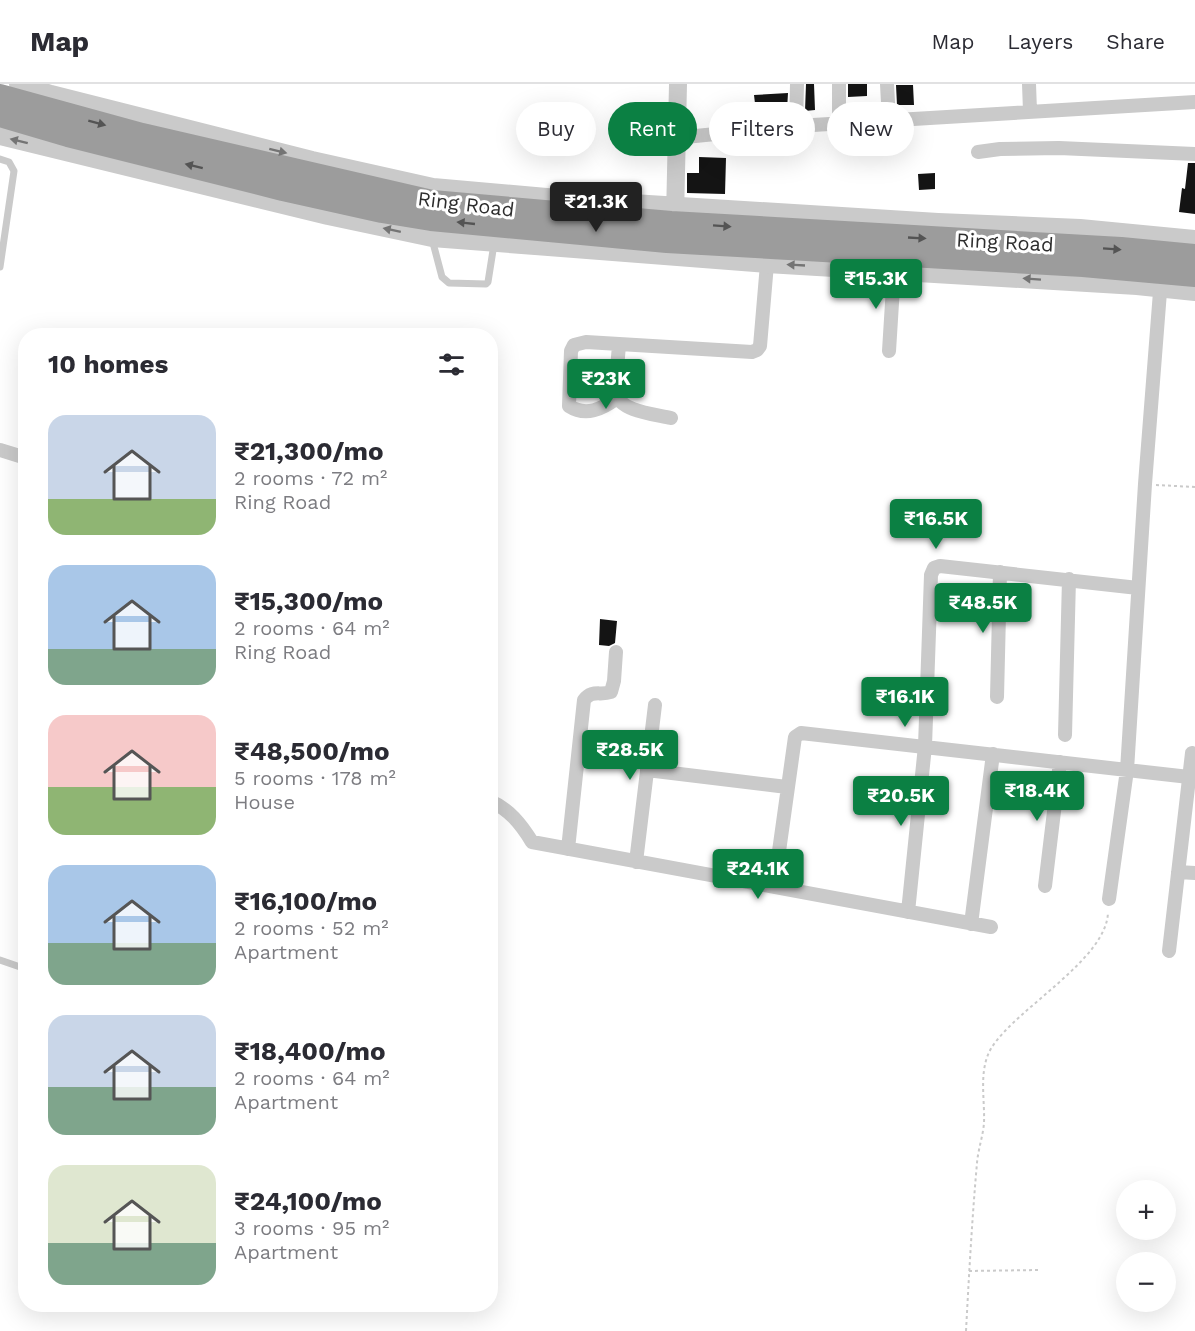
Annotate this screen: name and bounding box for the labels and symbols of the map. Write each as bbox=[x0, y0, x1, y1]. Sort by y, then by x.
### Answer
one-way arrow bbox=[88, 119, 106, 129]
one-way arrow bbox=[10, 135, 28, 145]
one-way arrow bbox=[268, 146, 287, 156]
one-way arrow bbox=[184, 161, 203, 171]
pin: ₹21.3K bbox=[547, 182, 645, 233]
street label: Ring Road bbox=[416, 186, 516, 222]
one-way arrow bbox=[457, 219, 476, 228]
one-way arrow bbox=[713, 221, 732, 230]
one-way arrow bbox=[383, 225, 402, 234]
street label: Ring Road bbox=[956, 227, 1054, 257]
one-way arrow bbox=[908, 233, 927, 242]
one-way arrow bbox=[1102, 244, 1121, 253]
pin: ₹15.3K bbox=[827, 259, 925, 310]
one-way arrow bbox=[786, 261, 805, 270]
one-way arrow bbox=[1023, 274, 1042, 283]
pin: ₹23K bbox=[570, 359, 642, 410]
pin: ₹16.5K bbox=[887, 499, 985, 550]
pin: ₹48.5K bbox=[934, 583, 1032, 634]
pin: ₹16.1K bbox=[856, 677, 954, 728]
pin: ₹28.5K bbox=[581, 730, 679, 781]
pin: ₹18.4K bbox=[988, 771, 1086, 822]
pin: ₹20.5K bbox=[852, 776, 950, 827]
pin: ₹24.1K bbox=[709, 849, 807, 900]

